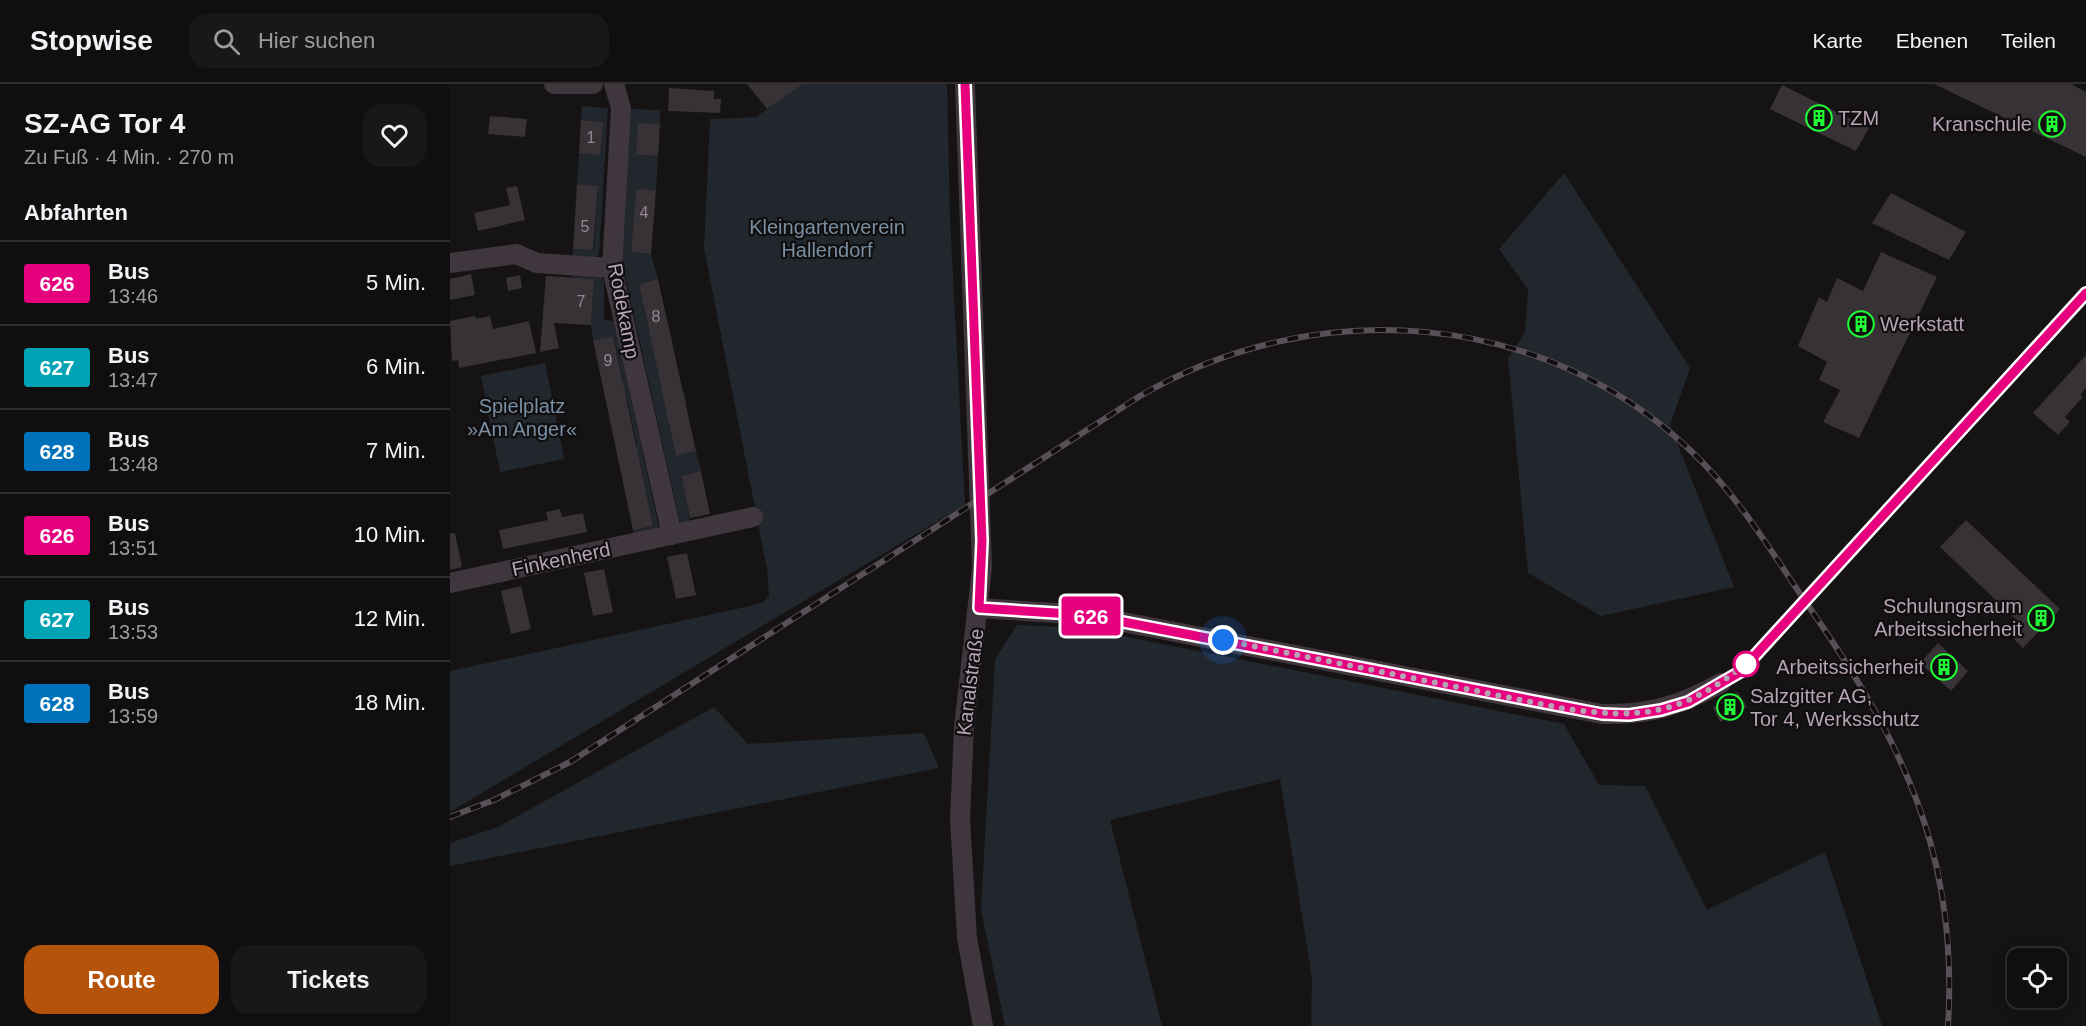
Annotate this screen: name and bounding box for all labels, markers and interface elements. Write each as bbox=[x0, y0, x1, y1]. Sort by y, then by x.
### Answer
search box bbox=[189, 14, 609, 68]
text: Stopwise bbox=[30, 25, 153, 56]
icon: search bbox=[210, 25, 243, 58]
text: Hier suchen bbox=[258, 28, 375, 53]
text: Karte bbox=[1813, 29, 1863, 52]
text: Ebenen bbox=[1896, 29, 1968, 52]
text: Teilen bbox=[2001, 29, 2056, 52]
building icon: TZM bbox=[1804, 103, 1834, 133]
button: heart bbox=[363, 104, 426, 167]
place label: TZM bbox=[1838, 107, 1879, 129]
text: SZ-AG Tor 4 bbox=[24, 108, 185, 139]
building icon: Kranschule bbox=[2037, 109, 2067, 139]
place label: Kranschule bbox=[1932, 113, 2032, 135]
house number: 1 bbox=[587, 129, 596, 146]
text: Zu Fuß · 4 Min. · 270 m bbox=[24, 146, 234, 168]
text: Abfahrten bbox=[24, 200, 128, 225]
house number: 4 bbox=[640, 204, 649, 221]
park label: Kleingartenverein Hallendorf bbox=[749, 216, 905, 261]
house number: 5 bbox=[581, 218, 590, 235]
text: Bus bbox=[108, 259, 150, 284]
street label: Rodekamp bbox=[604, 261, 644, 361]
text: 5 Min. bbox=[366, 270, 426, 295]
text: 626 bbox=[39, 272, 75, 295]
text: 13:46 bbox=[108, 285, 158, 307]
house number: 7 bbox=[577, 293, 586, 310]
house number: 8 bbox=[652, 308, 661, 325]
building icon: Werkstatt bbox=[1846, 309, 1876, 339]
place label: Werkstatt bbox=[1880, 313, 1965, 335]
text: Bus bbox=[108, 343, 150, 368]
house number: 9 bbox=[604, 352, 613, 369]
text: 6 Min. bbox=[366, 354, 426, 379]
text: 627 bbox=[39, 356, 75, 379]
text: 13:47 bbox=[108, 369, 158, 391]
park label: Spielplatz »Am Anger« bbox=[467, 395, 577, 440]
text: Bus bbox=[108, 427, 150, 452]
text: 7 Min. bbox=[366, 438, 426, 463]
text: 628 bbox=[39, 440, 75, 463]
text: 13:48 bbox=[108, 453, 158, 475]
text: Bus bbox=[108, 511, 150, 536]
text: 10 Min. bbox=[354, 522, 426, 547]
text: 626 bbox=[39, 524, 75, 547]
text: 13:51 bbox=[108, 537, 158, 559]
street label: Finkenherd bbox=[510, 538, 612, 580]
text: Bus bbox=[108, 595, 150, 620]
place label: Schulungsraum Arbeitssicherheit bbox=[1874, 595, 2022, 640]
line badge: 626 bbox=[1056, 596, 1126, 636]
building icon: Schulungsraum Arbeitssicherheit bbox=[2026, 603, 2056, 633]
text: 626 bbox=[1073, 605, 1109, 628]
text: 12 Min. bbox=[354, 606, 426, 631]
text: 627 bbox=[39, 608, 75, 631]
text: 13:53 bbox=[108, 621, 158, 643]
your location bbox=[1208, 625, 1238, 655]
street label: Kanalstraße bbox=[953, 627, 987, 737]
unlabelled marker bbox=[1733, 651, 1759, 677]
building icon: Arbeitssicherheit bbox=[1929, 652, 1959, 682]
place label: Arbeitssicherheit bbox=[1776, 656, 1924, 678]
text: Bus bbox=[108, 679, 150, 704]
place label: Salzgitter AG, Tor 4, Werksschutz bbox=[1750, 685, 1920, 730]
text: 18 Min. bbox=[354, 690, 426, 715]
text: 628 bbox=[39, 692, 75, 715]
building icon: Salzgitter AG, Tor 4, Werksschutz bbox=[1715, 692, 1745, 722]
text: 13:59 bbox=[108, 705, 158, 727]
button: Route bbox=[24, 945, 219, 1014]
button: Tickets bbox=[231, 945, 426, 1014]
map controls bbox=[2007, 948, 2067, 1008]
button: locate bbox=[2007, 948, 2067, 1008]

